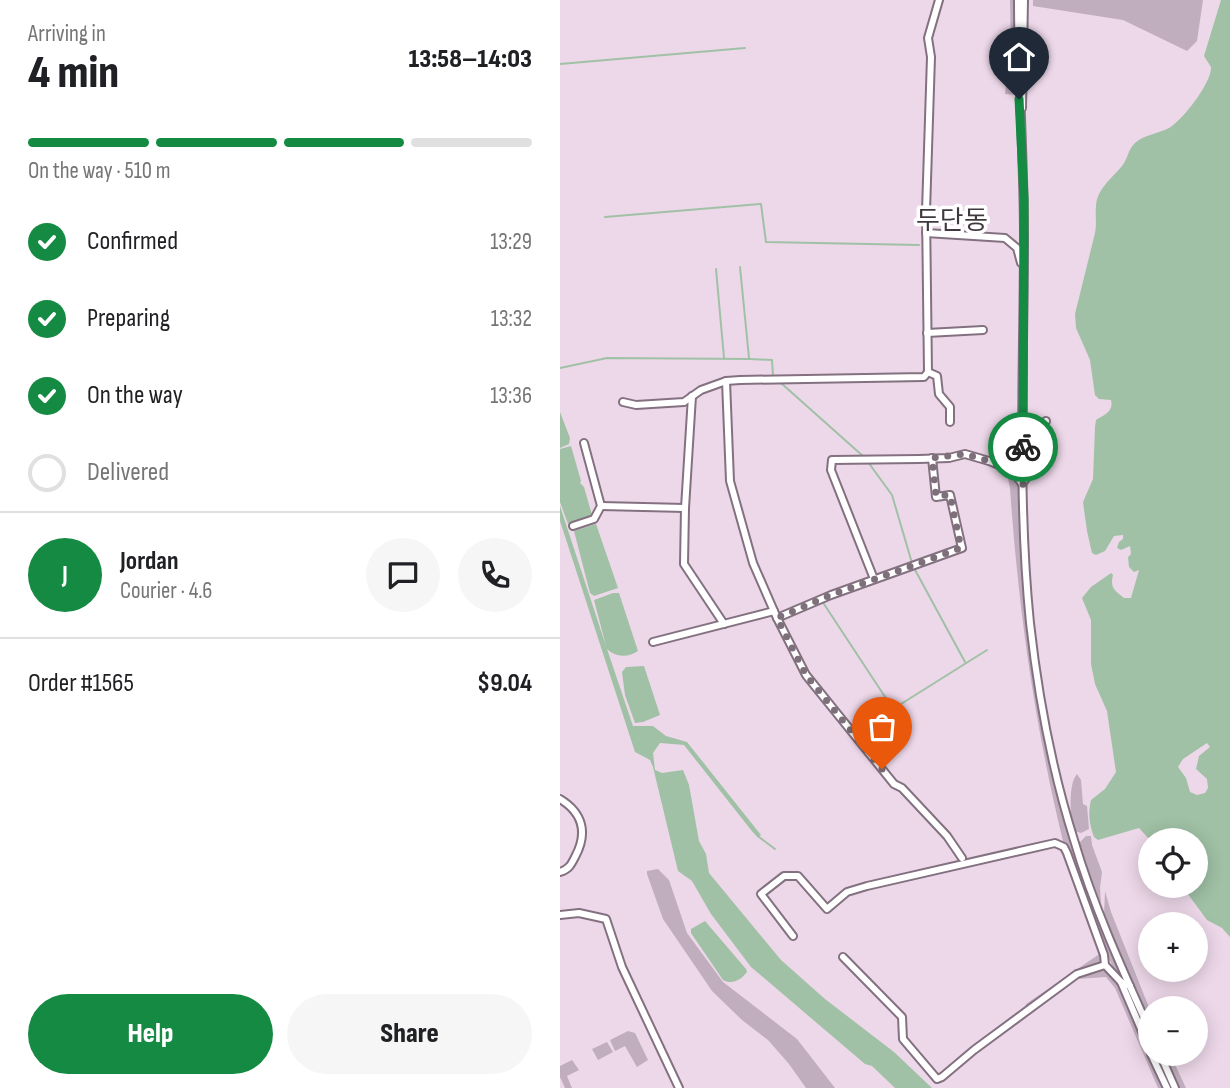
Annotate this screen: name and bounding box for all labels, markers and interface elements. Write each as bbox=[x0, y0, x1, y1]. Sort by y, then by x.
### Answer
text: Arriving in bbox=[28, 20, 106, 48]
pin bbox=[989, 27, 1049, 99]
icon: home bbox=[1000, 38, 1038, 76]
text: 13:58–14:03 bbox=[409, 44, 532, 75]
text: 4 min bbox=[28, 46, 119, 101]
text: On the way · 510 m bbox=[28, 157, 171, 185]
district label: 두단동 bbox=[916, 206, 988, 237]
icon: check bbox=[28, 223, 66, 261]
text: Confirmed bbox=[87, 226, 178, 257]
text: 13:29 bbox=[490, 228, 532, 256]
icon: check bbox=[28, 300, 66, 338]
text: Preparing bbox=[87, 303, 170, 334]
text: 13:32 bbox=[491, 305, 532, 333]
icon: check bbox=[28, 377, 66, 415]
text: On the way bbox=[87, 380, 183, 411]
text: 13:36 bbox=[490, 382, 532, 410]
courier bbox=[988, 412, 1058, 482]
icon: bike bbox=[1004, 428, 1042, 466]
text: Delivered bbox=[87, 457, 169, 488]
button: chat bbox=[366, 538, 440, 612]
button: phone bbox=[458, 538, 532, 612]
text: Jordan bbox=[120, 546, 178, 577]
text: J bbox=[62, 560, 68, 591]
text: Courier · 4.6 bbox=[120, 577, 212, 605]
text: Order #1565 bbox=[28, 668, 134, 699]
text: $9.04 bbox=[477, 668, 532, 699]
pin bbox=[852, 697, 912, 769]
icon: bag bbox=[863, 708, 901, 746]
map controls bbox=[1138, 828, 1208, 1066]
button: locate bbox=[1138, 828, 1208, 898]
button: + bbox=[1138, 912, 1208, 982]
button: Help bbox=[28, 994, 273, 1074]
button: Share bbox=[287, 994, 532, 1074]
button: − bbox=[1138, 996, 1208, 1066]

